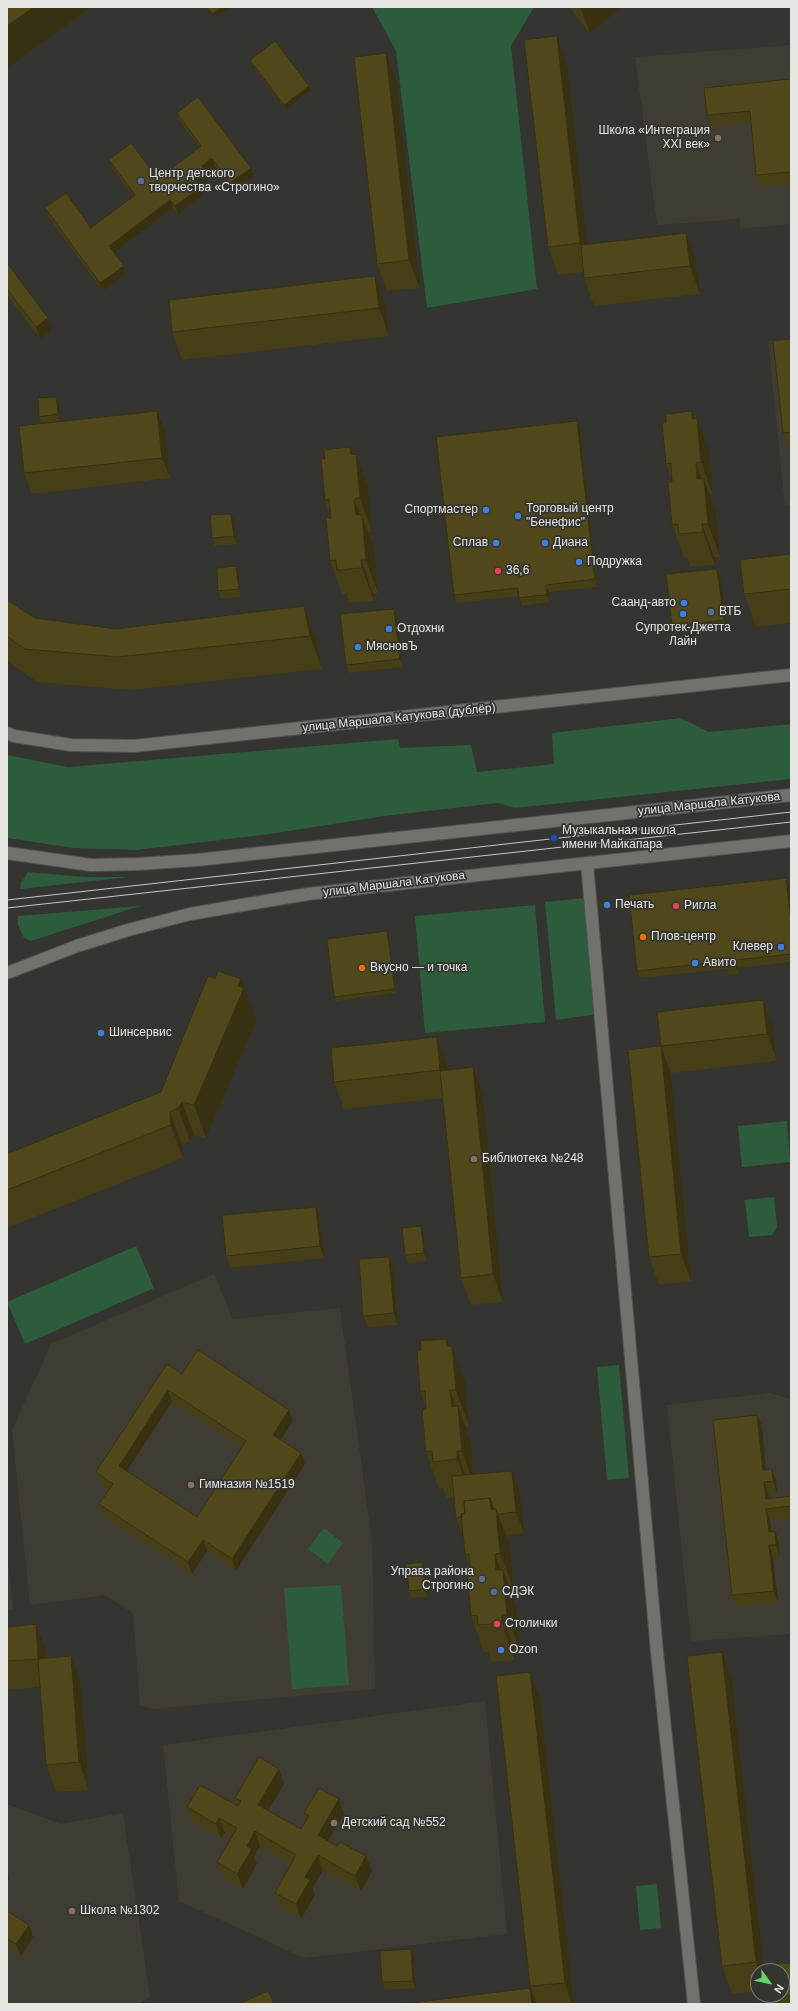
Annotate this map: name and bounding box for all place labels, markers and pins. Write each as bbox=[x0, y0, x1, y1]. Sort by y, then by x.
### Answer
place label: Школа «Интеграция XXI век» bbox=[598, 124, 710, 152]
marker: Школа «Интеграция XXI век» bbox=[713, 133, 723, 143]
place label: Центр детского творчества «Строгино» bbox=[149, 167, 280, 195]
marker: Центр детского творчества «Строгино» bbox=[136, 176, 146, 186]
place label: Торговый центр "Бенефис" bbox=[526, 502, 614, 530]
place label: Спортмастер bbox=[405, 503, 478, 517]
marker: Спортмастер bbox=[481, 505, 491, 515]
marker: Торговый центр "Бенефис" bbox=[513, 511, 523, 521]
place label: Сплав bbox=[453, 536, 488, 550]
place label: Диана bbox=[553, 536, 588, 550]
marker: Сплав bbox=[491, 538, 501, 548]
marker: Диана bbox=[540, 538, 550, 548]
place label: Подружка bbox=[587, 555, 642, 569]
marker: Подружка bbox=[574, 557, 584, 567]
place label: 36,6 bbox=[506, 564, 529, 578]
marker: 36,6 bbox=[493, 566, 503, 576]
place label: Саанд-авто bbox=[611, 596, 676, 610]
marker: Саанд-авто bbox=[679, 598, 689, 608]
place label: ВТБ bbox=[719, 605, 741, 619]
marker: ВТБ bbox=[706, 607, 716, 617]
marker: Супротек-Джетта Лайн bbox=[678, 609, 688, 619]
place label: Супротек-Джетта Лайн bbox=[635, 621, 731, 649]
place label: Отдохни bbox=[397, 622, 444, 636]
marker: Отдохни bbox=[384, 624, 394, 634]
place label: МясновЪ bbox=[366, 640, 418, 654]
marker: МясновЪ bbox=[353, 642, 363, 652]
place label: Музыкальная школа имени Майкапара bbox=[562, 824, 676, 852]
marker: Музыкальная школа имени Майкапара bbox=[549, 833, 559, 843]
place label: Печать bbox=[615, 898, 654, 912]
place label: Ригла bbox=[684, 899, 716, 913]
marker: Печать bbox=[602, 900, 612, 910]
marker: Ригла bbox=[671, 901, 681, 911]
place label: Плов-центр bbox=[651, 930, 716, 944]
marker: Плов-центр bbox=[638, 932, 648, 942]
place label: Клевер bbox=[733, 940, 773, 954]
marker: Клевер bbox=[776, 942, 786, 952]
place label: Авито bbox=[703, 956, 736, 970]
marker: Авито bbox=[690, 958, 700, 968]
place label: Вкусно — и точка bbox=[370, 961, 467, 975]
marker: Вкусно — и точка bbox=[357, 963, 367, 973]
place label: Шинсервис bbox=[109, 1026, 172, 1040]
marker: Шинсервис bbox=[96, 1028, 106, 1038]
place label: Библиотека №248 bbox=[482, 1152, 583, 1166]
marker: Библиотека №248 bbox=[469, 1154, 479, 1164]
place label: Гимназия №1519 bbox=[199, 1478, 295, 1492]
marker: Гимназия №1519 bbox=[186, 1480, 196, 1490]
place label: Управа района Строгино bbox=[391, 1565, 474, 1593]
marker: Управа района Строгино bbox=[477, 1574, 487, 1584]
place label: СДЭК bbox=[502, 1585, 534, 1599]
marker: СДЭК bbox=[489, 1587, 499, 1597]
place label: Столички bbox=[505, 1617, 557, 1631]
marker: Столички bbox=[492, 1619, 502, 1629]
place label: Ozon bbox=[509, 1643, 538, 1657]
marker: Ozon bbox=[496, 1645, 506, 1655]
place label: Детский сад №552 bbox=[342, 1816, 446, 1830]
marker: Детский сад №552 bbox=[329, 1818, 339, 1828]
place label: Школа №1302 bbox=[80, 1904, 159, 1918]
marker: Школа №1302 bbox=[67, 1906, 77, 1916]

